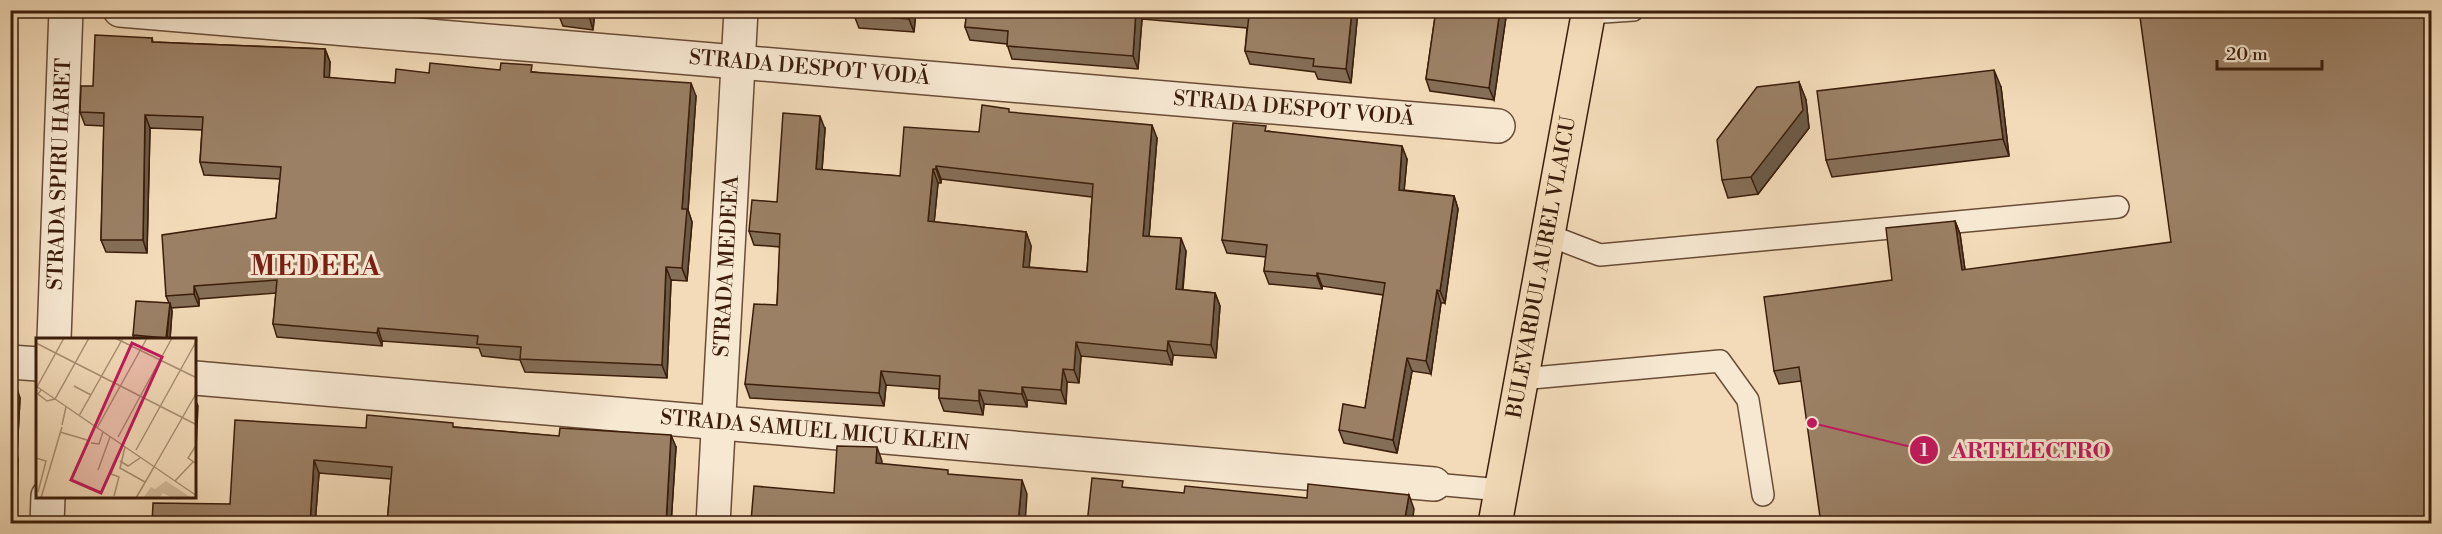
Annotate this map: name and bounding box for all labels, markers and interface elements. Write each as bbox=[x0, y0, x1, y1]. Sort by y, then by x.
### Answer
scale bar bbox=[2217, 33, 2322, 71]
text: 20 m bbox=[2226, 43, 2268, 66]
street label: STRADA DESPOT VODĂ bbox=[688, 45, 932, 91]
street label: STRADA SPIRU HARET bbox=[43, 57, 77, 291]
street label: STRADA DESPOT VODĂ bbox=[1172, 86, 1416, 132]
street label: BULEVARDUL AUREL VLAICU bbox=[1501, 114, 1582, 421]
street label: STRADA MEDEEA bbox=[709, 174, 745, 358]
district label: MEDEEA bbox=[250, 250, 382, 284]
inset map bbox=[36, 338, 196, 498]
street label: STRADA SAMUEL MICU KLEIN bbox=[659, 405, 971, 457]
callout: ARTELECTRO bbox=[1909, 430, 2122, 470]
text: ARTELECTRO bbox=[1950, 438, 2111, 465]
text: 1 bbox=[1920, 439, 1929, 462]

